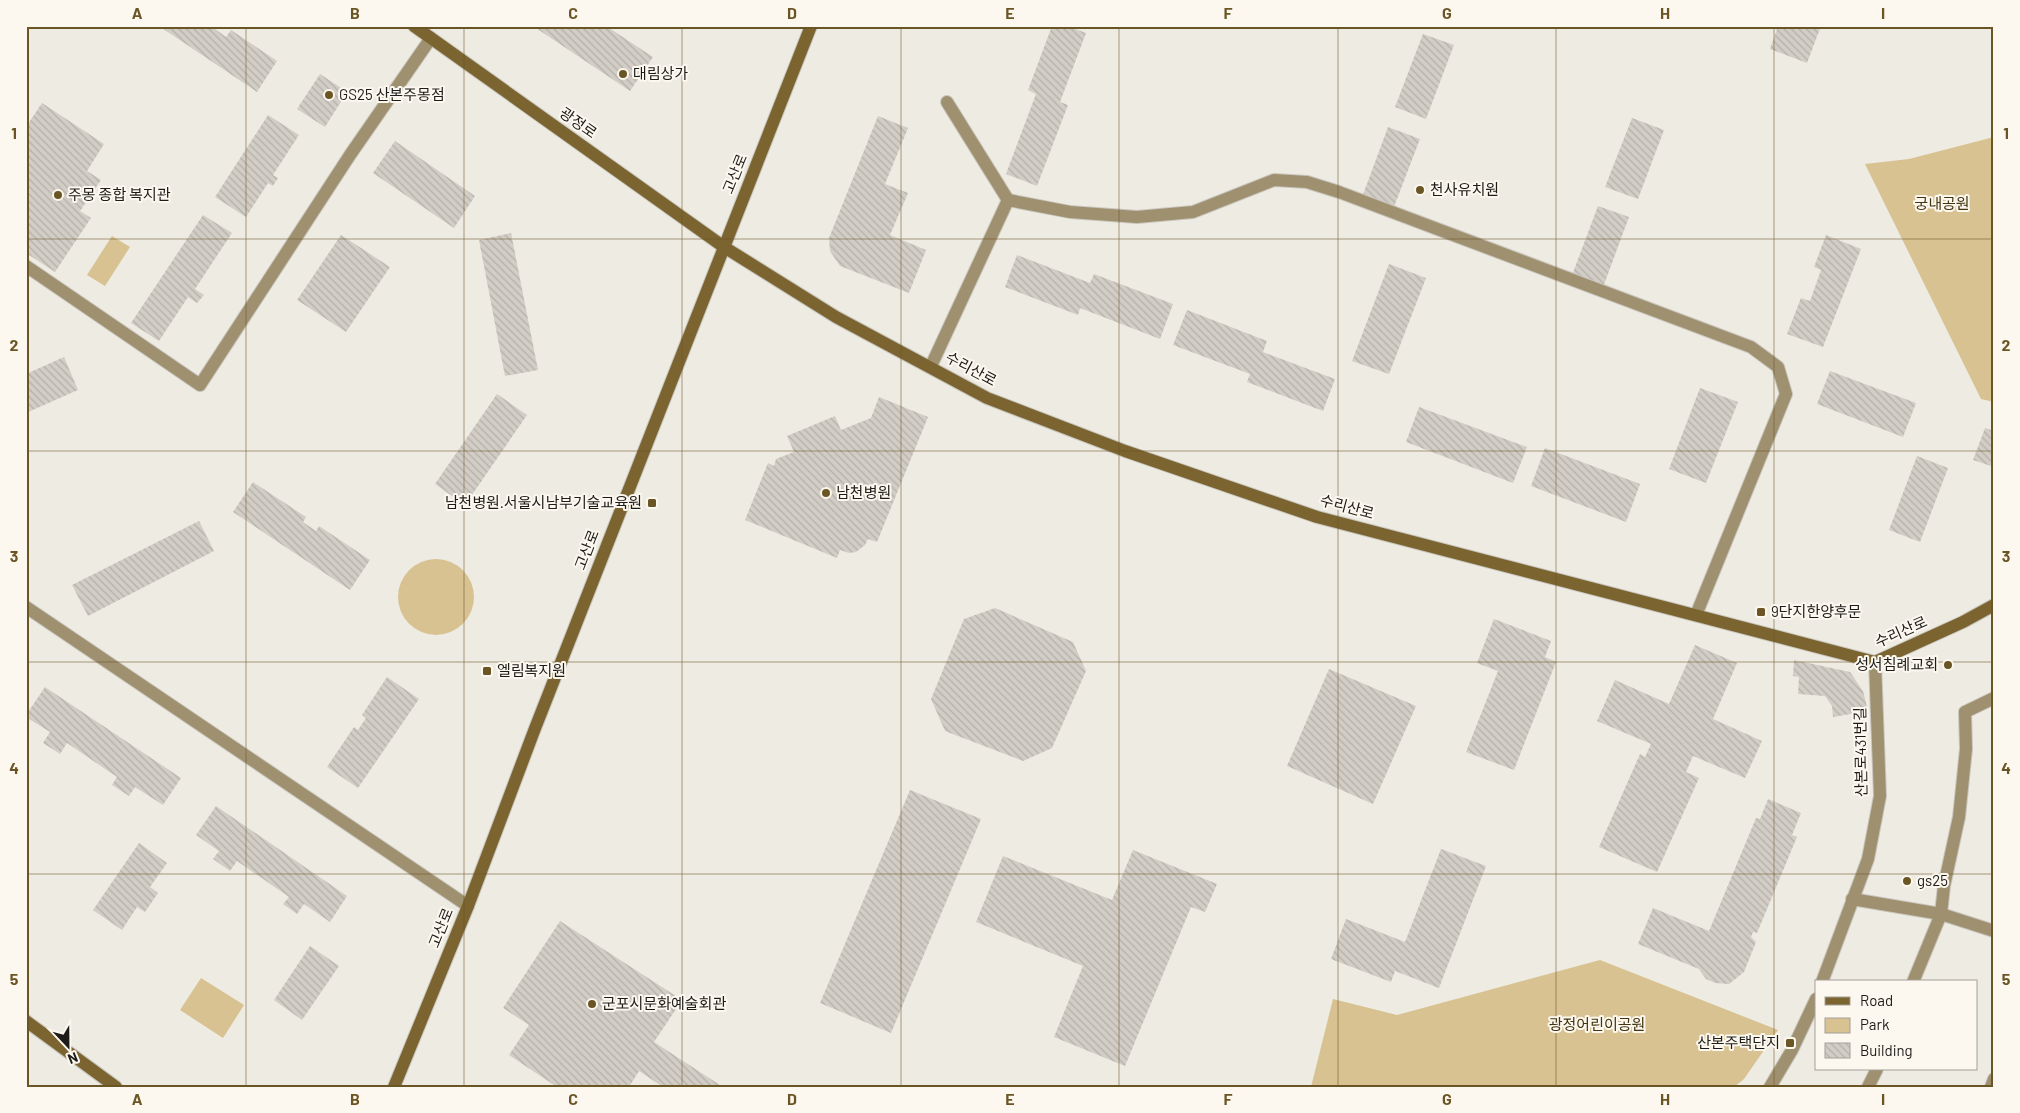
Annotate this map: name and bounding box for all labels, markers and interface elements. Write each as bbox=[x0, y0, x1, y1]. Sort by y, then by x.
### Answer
text: A bbox=[132, 3, 143, 22]
text: B bbox=[350, 3, 360, 22]
text: C bbox=[568, 3, 578, 22]
text: D bbox=[787, 3, 797, 22]
text: E bbox=[1005, 3, 1015, 22]
text: F bbox=[1224, 3, 1233, 22]
text: G bbox=[1442, 3, 1452, 22]
text: H bbox=[1660, 3, 1670, 22]
text: I bbox=[1881, 3, 1885, 22]
place label: 대림상가 bbox=[633, 64, 688, 82]
marker: 대림상가 bbox=[617, 68, 629, 80]
place label: GS25 산본주몽점 bbox=[339, 85, 445, 103]
marker: GS25 산본주몽점 bbox=[323, 89, 335, 101]
street label: 광정로 bbox=[556, 103, 601, 141]
text: 1 bbox=[11, 123, 17, 142]
text: 1 bbox=[2003, 123, 2009, 142]
street label: 고산로 bbox=[718, 151, 750, 196]
place label: 천사유치원 bbox=[1430, 180, 1499, 198]
marker: 천사유치원 bbox=[1414, 184, 1426, 196]
place label: 주몽 종합 복지관 bbox=[68, 185, 171, 203]
marker: 주몽 종합 복지관 bbox=[52, 189, 64, 201]
park label: 궁내공원 bbox=[1914, 194, 1970, 212]
text: 2 bbox=[10, 335, 19, 354]
text: 2 bbox=[2002, 335, 2011, 354]
street label: 수리산로 bbox=[943, 347, 1000, 389]
place label: 남천병원 bbox=[836, 483, 891, 501]
marker: 남천병원 bbox=[820, 487, 832, 499]
street label: 수리산로 bbox=[1318, 490, 1376, 522]
place label: 남천병원.서울시남부기술교육원 bbox=[445, 493, 642, 511]
marker: 남천병원.서울시남부기술교육원 bbox=[646, 497, 658, 509]
street label: 고산로 bbox=[570, 527, 602, 572]
text: 3 bbox=[10, 546, 18, 565]
text: 3 bbox=[2002, 546, 2010, 565]
place label: 9단지한양후문 bbox=[1771, 602, 1862, 620]
marker: 9단지한양후문 bbox=[1755, 606, 1767, 618]
street label: 수리산로 bbox=[1872, 612, 1929, 651]
place label: 성서침례교회 bbox=[1855, 655, 1938, 673]
marker: 성서침례교회 bbox=[1942, 659, 1954, 671]
place label: 엘림복지원 bbox=[497, 661, 566, 679]
marker: 엘림복지원 bbox=[481, 665, 493, 677]
street label: 산본로431번길 bbox=[1850, 707, 1870, 797]
text: 4 bbox=[9, 758, 19, 777]
text: 4 bbox=[2001, 758, 2011, 777]
place label: gs25 bbox=[1917, 871, 1948, 889]
marker: gs25 bbox=[1901, 875, 1913, 887]
street label: 고산로 bbox=[424, 905, 456, 950]
text: 5 bbox=[10, 969, 19, 988]
text: 5 bbox=[2002, 969, 2011, 988]
legend bbox=[1815, 980, 1978, 1070]
text: Road bbox=[1860, 991, 1893, 1009]
place label: 군포시문화예술회관 bbox=[602, 994, 726, 1012]
marker: 군포시문화예술회관 bbox=[586, 998, 598, 1010]
park label: 광정어린이공원 bbox=[1549, 1015, 1645, 1033]
text: Park bbox=[1860, 1015, 1890, 1033]
north arrow bbox=[42, 1020, 92, 1070]
place label: 산본주택단지 bbox=[1697, 1033, 1780, 1051]
marker: 산본주택단지 bbox=[1784, 1037, 1796, 1049]
text: Building bbox=[1860, 1041, 1913, 1059]
text: N bbox=[66, 1049, 81, 1068]
text: A bbox=[132, 1089, 143, 1108]
text: B bbox=[350, 1089, 360, 1108]
text: C bbox=[568, 1089, 578, 1108]
text: D bbox=[787, 1089, 797, 1108]
text: E bbox=[1005, 1089, 1015, 1108]
text: F bbox=[1224, 1089, 1233, 1108]
text: G bbox=[1442, 1089, 1452, 1108]
text: H bbox=[1660, 1089, 1670, 1108]
text: I bbox=[1881, 1089, 1885, 1108]

